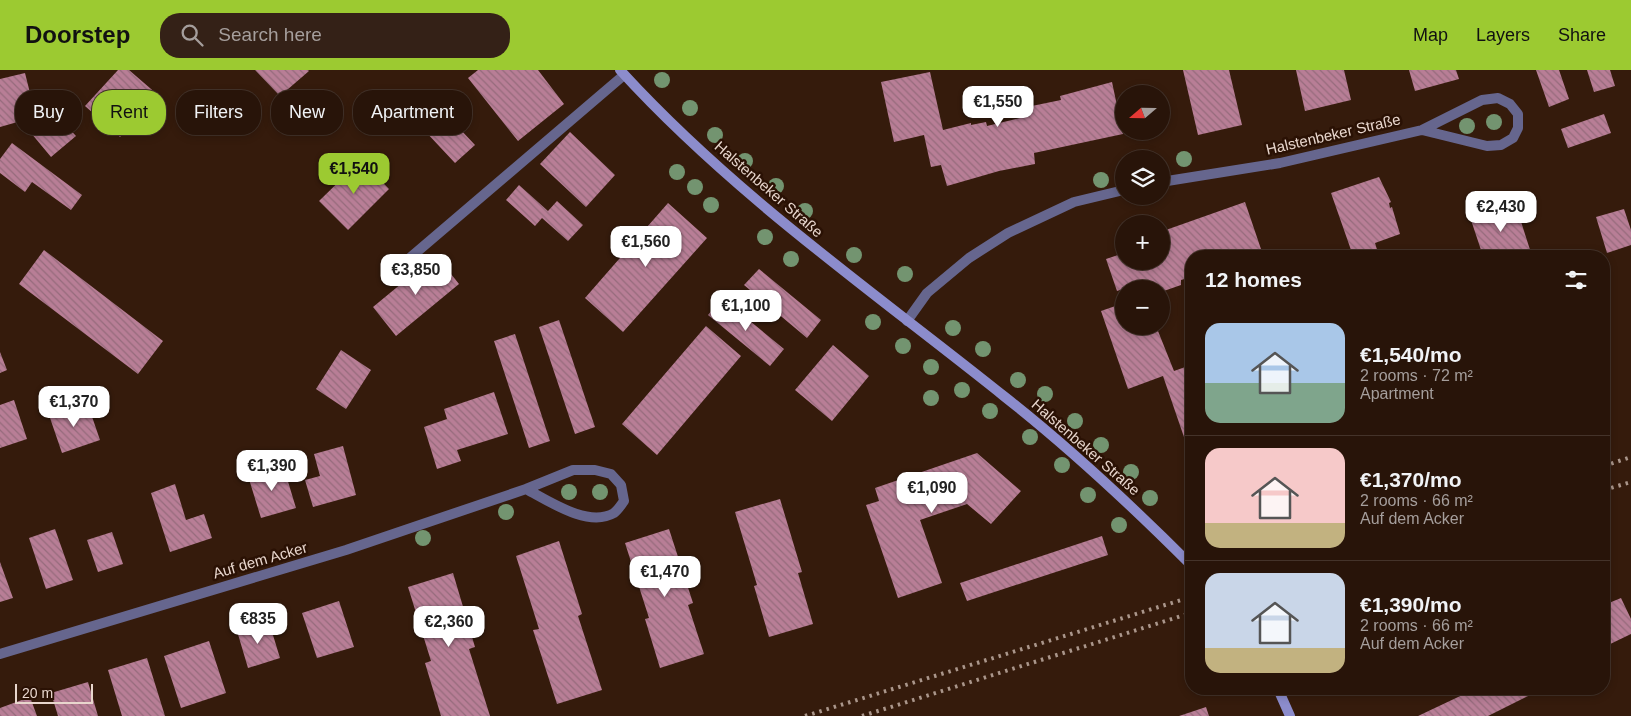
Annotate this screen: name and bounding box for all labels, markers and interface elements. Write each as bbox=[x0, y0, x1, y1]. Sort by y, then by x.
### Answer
search box bbox=[160, 13, 510, 58]
text: Doorstep bbox=[25, 21, 130, 48]
icon: search bbox=[178, 21, 206, 49]
text: Search here bbox=[218, 24, 322, 45]
text: Map bbox=[1413, 25, 1448, 45]
text: Layers bbox=[1476, 25, 1530, 45]
text: Share bbox=[1558, 25, 1606, 45]
pin: €1,550 bbox=[957, 85, 1039, 128]
north arrow bbox=[1115, 85, 1170, 140]
map controls bbox=[1115, 85, 1170, 335]
chip: Buy bbox=[15, 90, 82, 135]
chip: Rent bbox=[92, 90, 166, 135]
chip: Filters bbox=[176, 90, 261, 135]
chip: New bbox=[271, 90, 343, 135]
chip: Apartment bbox=[353, 90, 472, 135]
text: €1,550 bbox=[974, 93, 1022, 110]
street label: Halstenbeker Straße bbox=[1264, 110, 1402, 158]
street label: Halstenbeker Straße bbox=[712, 137, 826, 241]
button: layers bbox=[1115, 150, 1170, 205]
pin: €1,540 bbox=[313, 152, 395, 195]
text: €1,540 bbox=[330, 160, 378, 177]
pin: €2,430 bbox=[1460, 190, 1542, 233]
text: €2,430 bbox=[1477, 198, 1525, 215]
button: + bbox=[1115, 215, 1170, 270]
pin: €1,560 bbox=[605, 226, 687, 268]
text: €1,560 bbox=[622, 233, 670, 250]
pin: €3,850 bbox=[375, 254, 457, 296]
text: €3,850 bbox=[392, 261, 440, 278]
icon: filters bbox=[1562, 266, 1590, 294]
text: 12 homes bbox=[1205, 268, 1302, 291]
button: − bbox=[1115, 280, 1170, 335]
pin: €1,100 bbox=[705, 290, 787, 332]
text: €1,100 bbox=[722, 297, 770, 314]
icon: home bbox=[1245, 343, 1305, 403]
text: €1,540/mo bbox=[1360, 343, 1462, 366]
text: 2 rooms · 72 m² bbox=[1360, 367, 1473, 384]
text: Apartment bbox=[1360, 385, 1434, 402]
pin: €1,370 bbox=[33, 386, 115, 428]
text: €1,370 bbox=[50, 393, 98, 410]
street label: Halstenbeker Straße bbox=[1029, 395, 1143, 499]
pin: €1,390 bbox=[231, 450, 313, 492]
text: €1,390 bbox=[248, 457, 296, 474]
icon: home bbox=[1245, 468, 1305, 528]
text: €1,370/mo bbox=[1360, 468, 1462, 491]
pin: €1,090 bbox=[891, 472, 973, 514]
text: €1,090 bbox=[908, 479, 956, 496]
text: 2 rooms · 66 m² bbox=[1360, 492, 1473, 509]
text: Auf dem Acker bbox=[1360, 510, 1464, 527]
street label: Auf dem Acker bbox=[211, 538, 309, 582]
pin: €1,470 bbox=[624, 556, 706, 598]
text: €1,470 bbox=[641, 563, 689, 580]
icon: home bbox=[1245, 593, 1305, 653]
text: €1,390/mo bbox=[1360, 593, 1462, 616]
pin: €835 bbox=[228, 602, 288, 645]
pin: €2,360 bbox=[408, 606, 490, 648]
text: €835 bbox=[240, 610, 276, 627]
text: €2,360 bbox=[425, 613, 473, 630]
text: 2 rooms · 66 m² bbox=[1360, 617, 1473, 634]
text: Auf dem Acker bbox=[1360, 635, 1464, 652]
scale bar bbox=[15, 681, 92, 704]
text: 20 m bbox=[22, 685, 53, 701]

